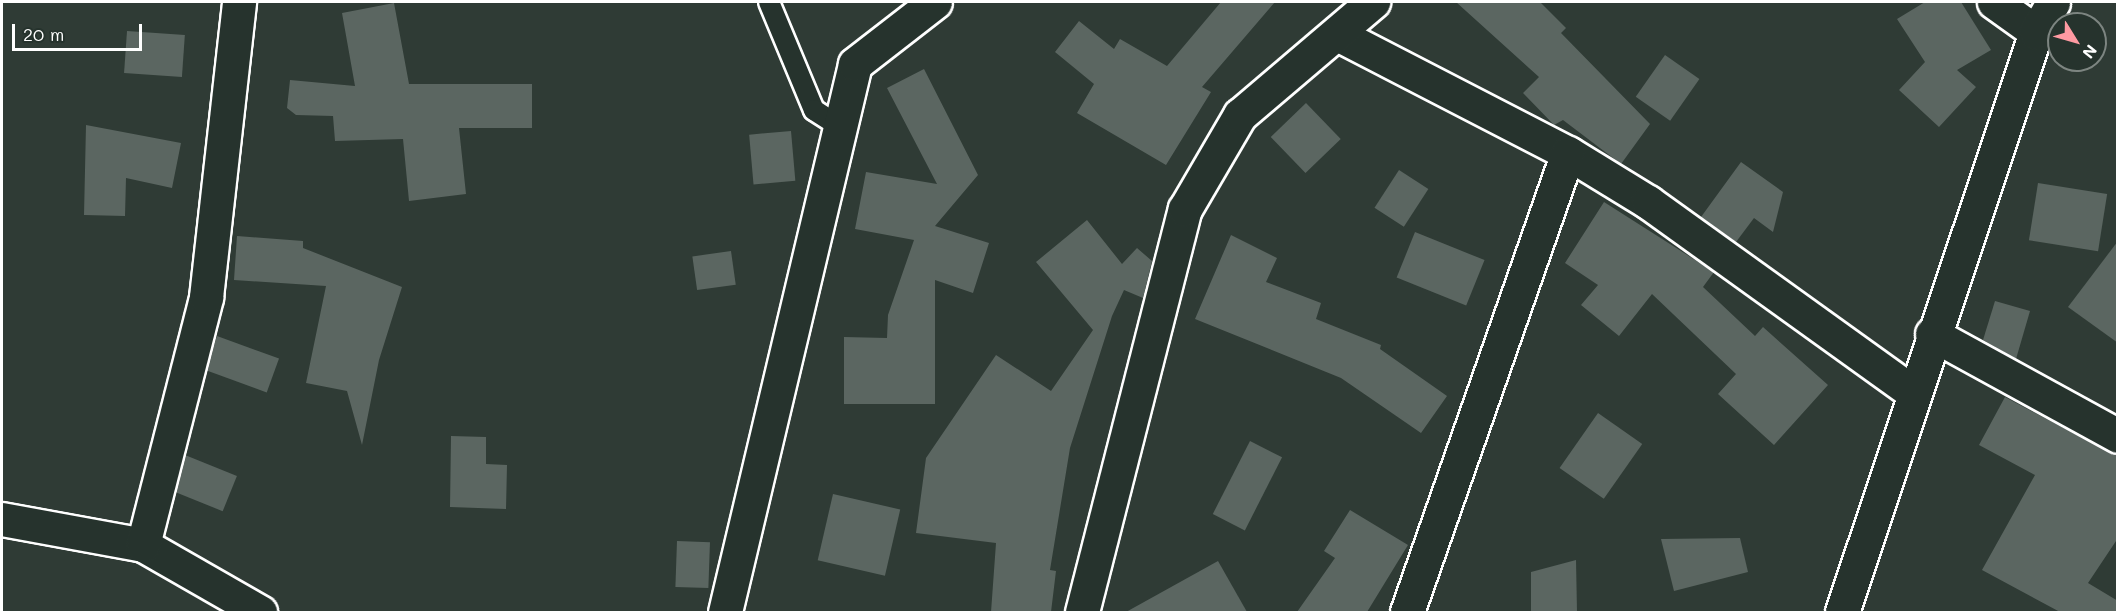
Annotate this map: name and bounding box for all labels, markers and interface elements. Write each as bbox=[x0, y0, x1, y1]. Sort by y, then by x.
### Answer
scale bar bbox=[15, 12, 146, 50]
north arrow bbox=[2047, 12, 2107, 72]
text: 20 m bbox=[23, 22, 64, 46]
text: N bbox=[2078, 41, 2102, 63]

